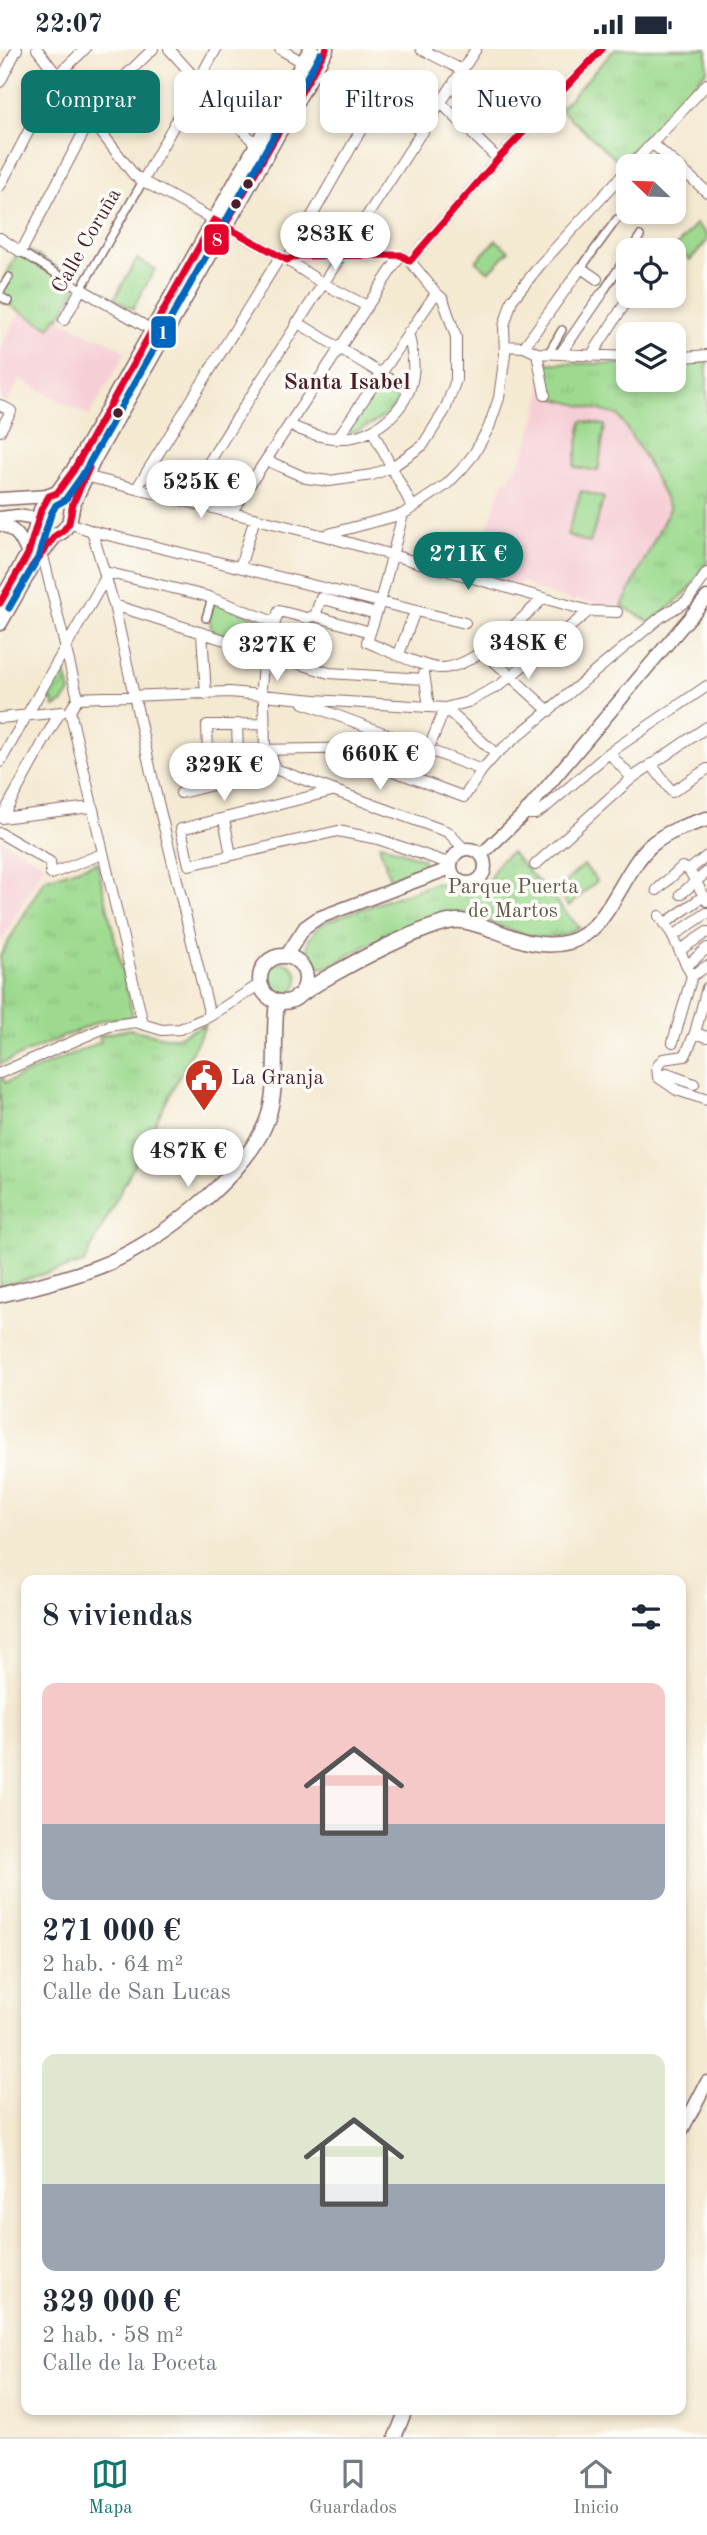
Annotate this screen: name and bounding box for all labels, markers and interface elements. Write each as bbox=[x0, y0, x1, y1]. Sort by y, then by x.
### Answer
text: 22:07 bbox=[35, 12, 103, 38]
chip: Comprar bbox=[21, 70, 160, 133]
chip: Alquilar bbox=[174, 70, 306, 133]
chip: Filtros bbox=[320, 70, 438, 133]
chip: Nuevo bbox=[452, 70, 566, 133]
north arrow bbox=[616, 154, 686, 224]
map controls bbox=[616, 154, 686, 392]
unlabelled marker bbox=[241, 177, 255, 191]
street label: Calle Coruña bbox=[49, 185, 125, 297]
unlabelled marker bbox=[229, 197, 243, 211]
pin: 283K € bbox=[278, 213, 392, 272]
line badge: 8 bbox=[203, 223, 230, 256]
text: 283K € bbox=[296, 223, 374, 246]
text: 8 bbox=[211, 232, 223, 251]
button: locate bbox=[616, 238, 686, 308]
line badge: 1 bbox=[150, 315, 177, 349]
button: layers bbox=[616, 322, 686, 392]
text: 1 bbox=[157, 325, 169, 344]
district label: Santa Isabel bbox=[283, 371, 411, 394]
unlabelled marker bbox=[111, 406, 125, 420]
pin: 525K € bbox=[144, 461, 258, 520]
text: 525K € bbox=[162, 471, 240, 494]
pin: 271K € bbox=[411, 533, 525, 592]
text: 271K € bbox=[429, 543, 507, 566]
pin: 348K € bbox=[471, 621, 585, 681]
pin: 327K € bbox=[220, 623, 334, 683]
text: 348K € bbox=[489, 632, 567, 655]
text: 327K € bbox=[238, 634, 316, 657]
pin: 660K € bbox=[323, 733, 437, 792]
pin: 329K € bbox=[167, 743, 281, 803]
text: 660K € bbox=[341, 743, 419, 766]
text: 329K € bbox=[185, 754, 263, 777]
park label: Parque Puerta de Martos bbox=[447, 877, 579, 922]
public building icon: La Granja bbox=[183, 1057, 225, 1112]
place label: La Granja bbox=[231, 1068, 324, 1089]
pin: 487K € bbox=[131, 1129, 245, 1189]
text: 487K € bbox=[149, 1140, 227, 1163]
icon: filters bbox=[627, 1598, 665, 1636]
text: 8 viviendas bbox=[42, 1602, 192, 1632]
icon: home bbox=[291, 1728, 417, 1854]
text: 271 000 € bbox=[42, 1917, 181, 1947]
text: 2 hab. · 64 m² bbox=[42, 1953, 183, 1976]
text: Calle de San Lucas bbox=[42, 1981, 231, 2004]
icon: home bbox=[291, 2099, 417, 2225]
text: 329 000 € bbox=[42, 2288, 181, 2318]
text: 2 hab. · 58 m² bbox=[42, 2324, 183, 2347]
text: Calle de la Poceta bbox=[42, 2352, 217, 2375]
tab: Mapa bbox=[88, 2455, 133, 2520]
tab: Guardados bbox=[309, 2455, 397, 2520]
tab: Inicio bbox=[573, 2455, 619, 2520]

